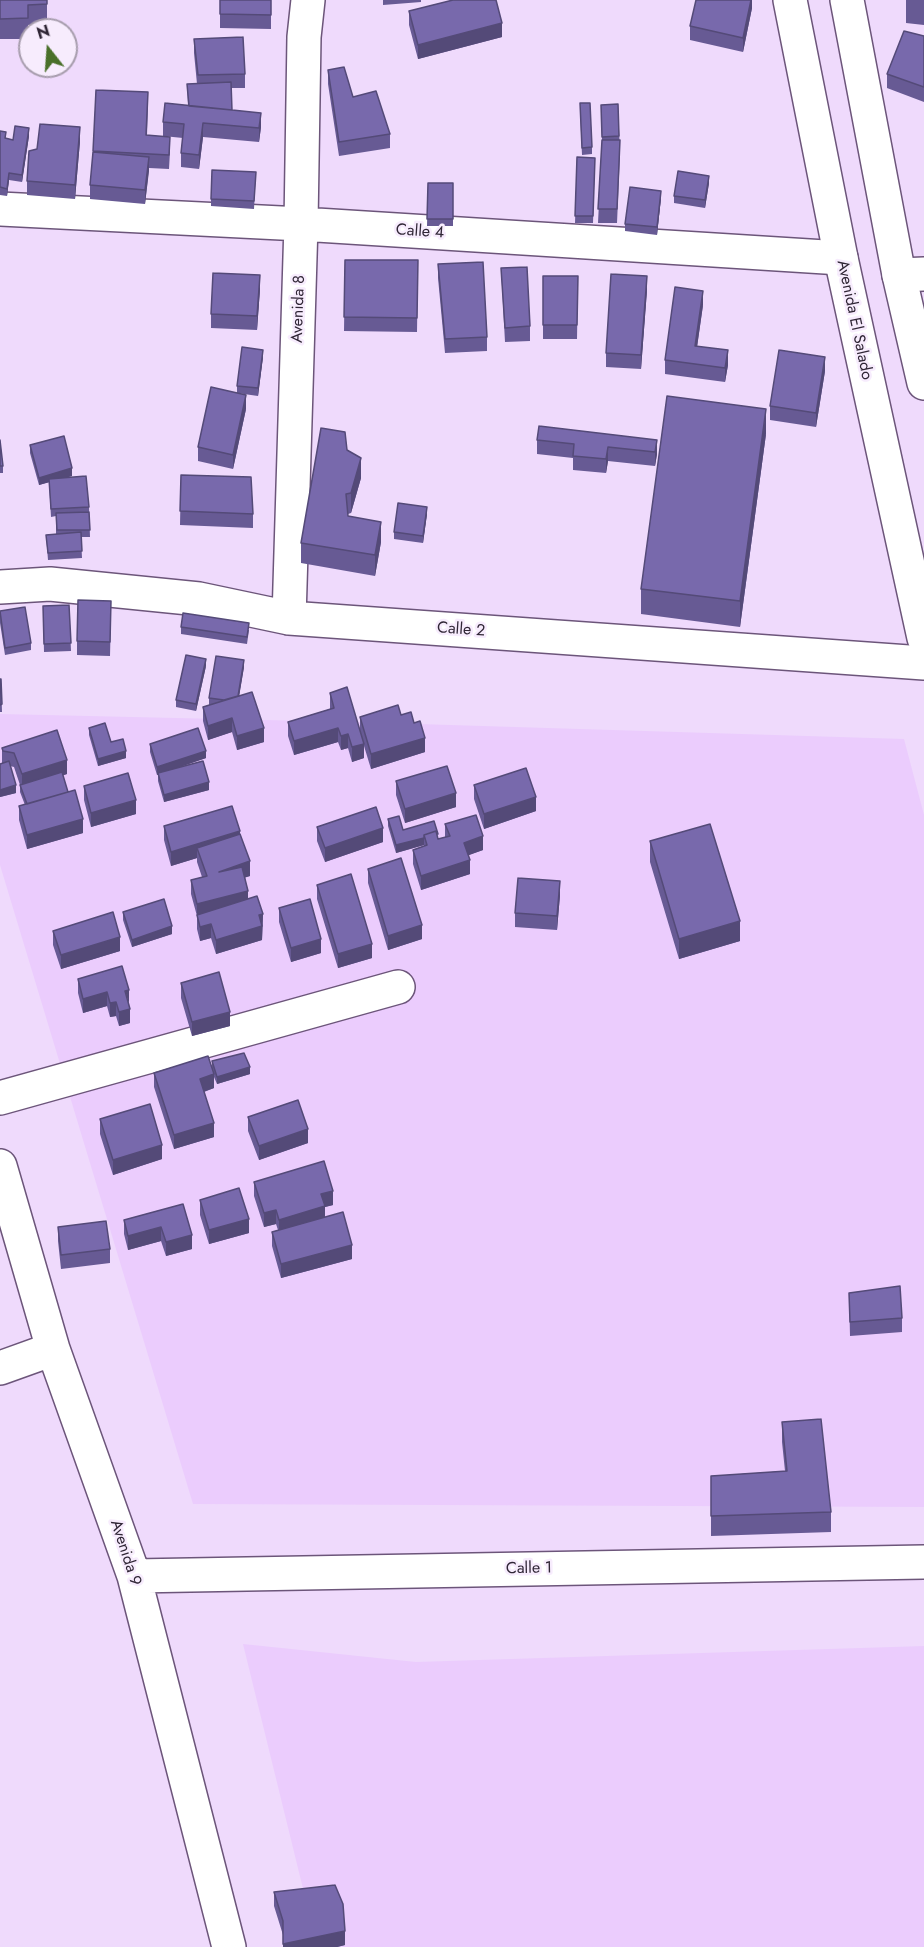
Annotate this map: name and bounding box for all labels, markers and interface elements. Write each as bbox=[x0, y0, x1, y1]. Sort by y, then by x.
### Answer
north arrow bbox=[18, 18, 78, 78]
text: N bbox=[34, 19, 53, 45]
street label: Calle 4 bbox=[395, 221, 445, 243]
street label: Avenida El Salado bbox=[832, 258, 876, 382]
street label: Avenida 8 bbox=[288, 275, 310, 343]
street label: Calle 2 bbox=[436, 619, 486, 641]
street label: Avenida 9 bbox=[105, 1518, 145, 1588]
street label: Calle 1 bbox=[506, 1559, 552, 1579]

